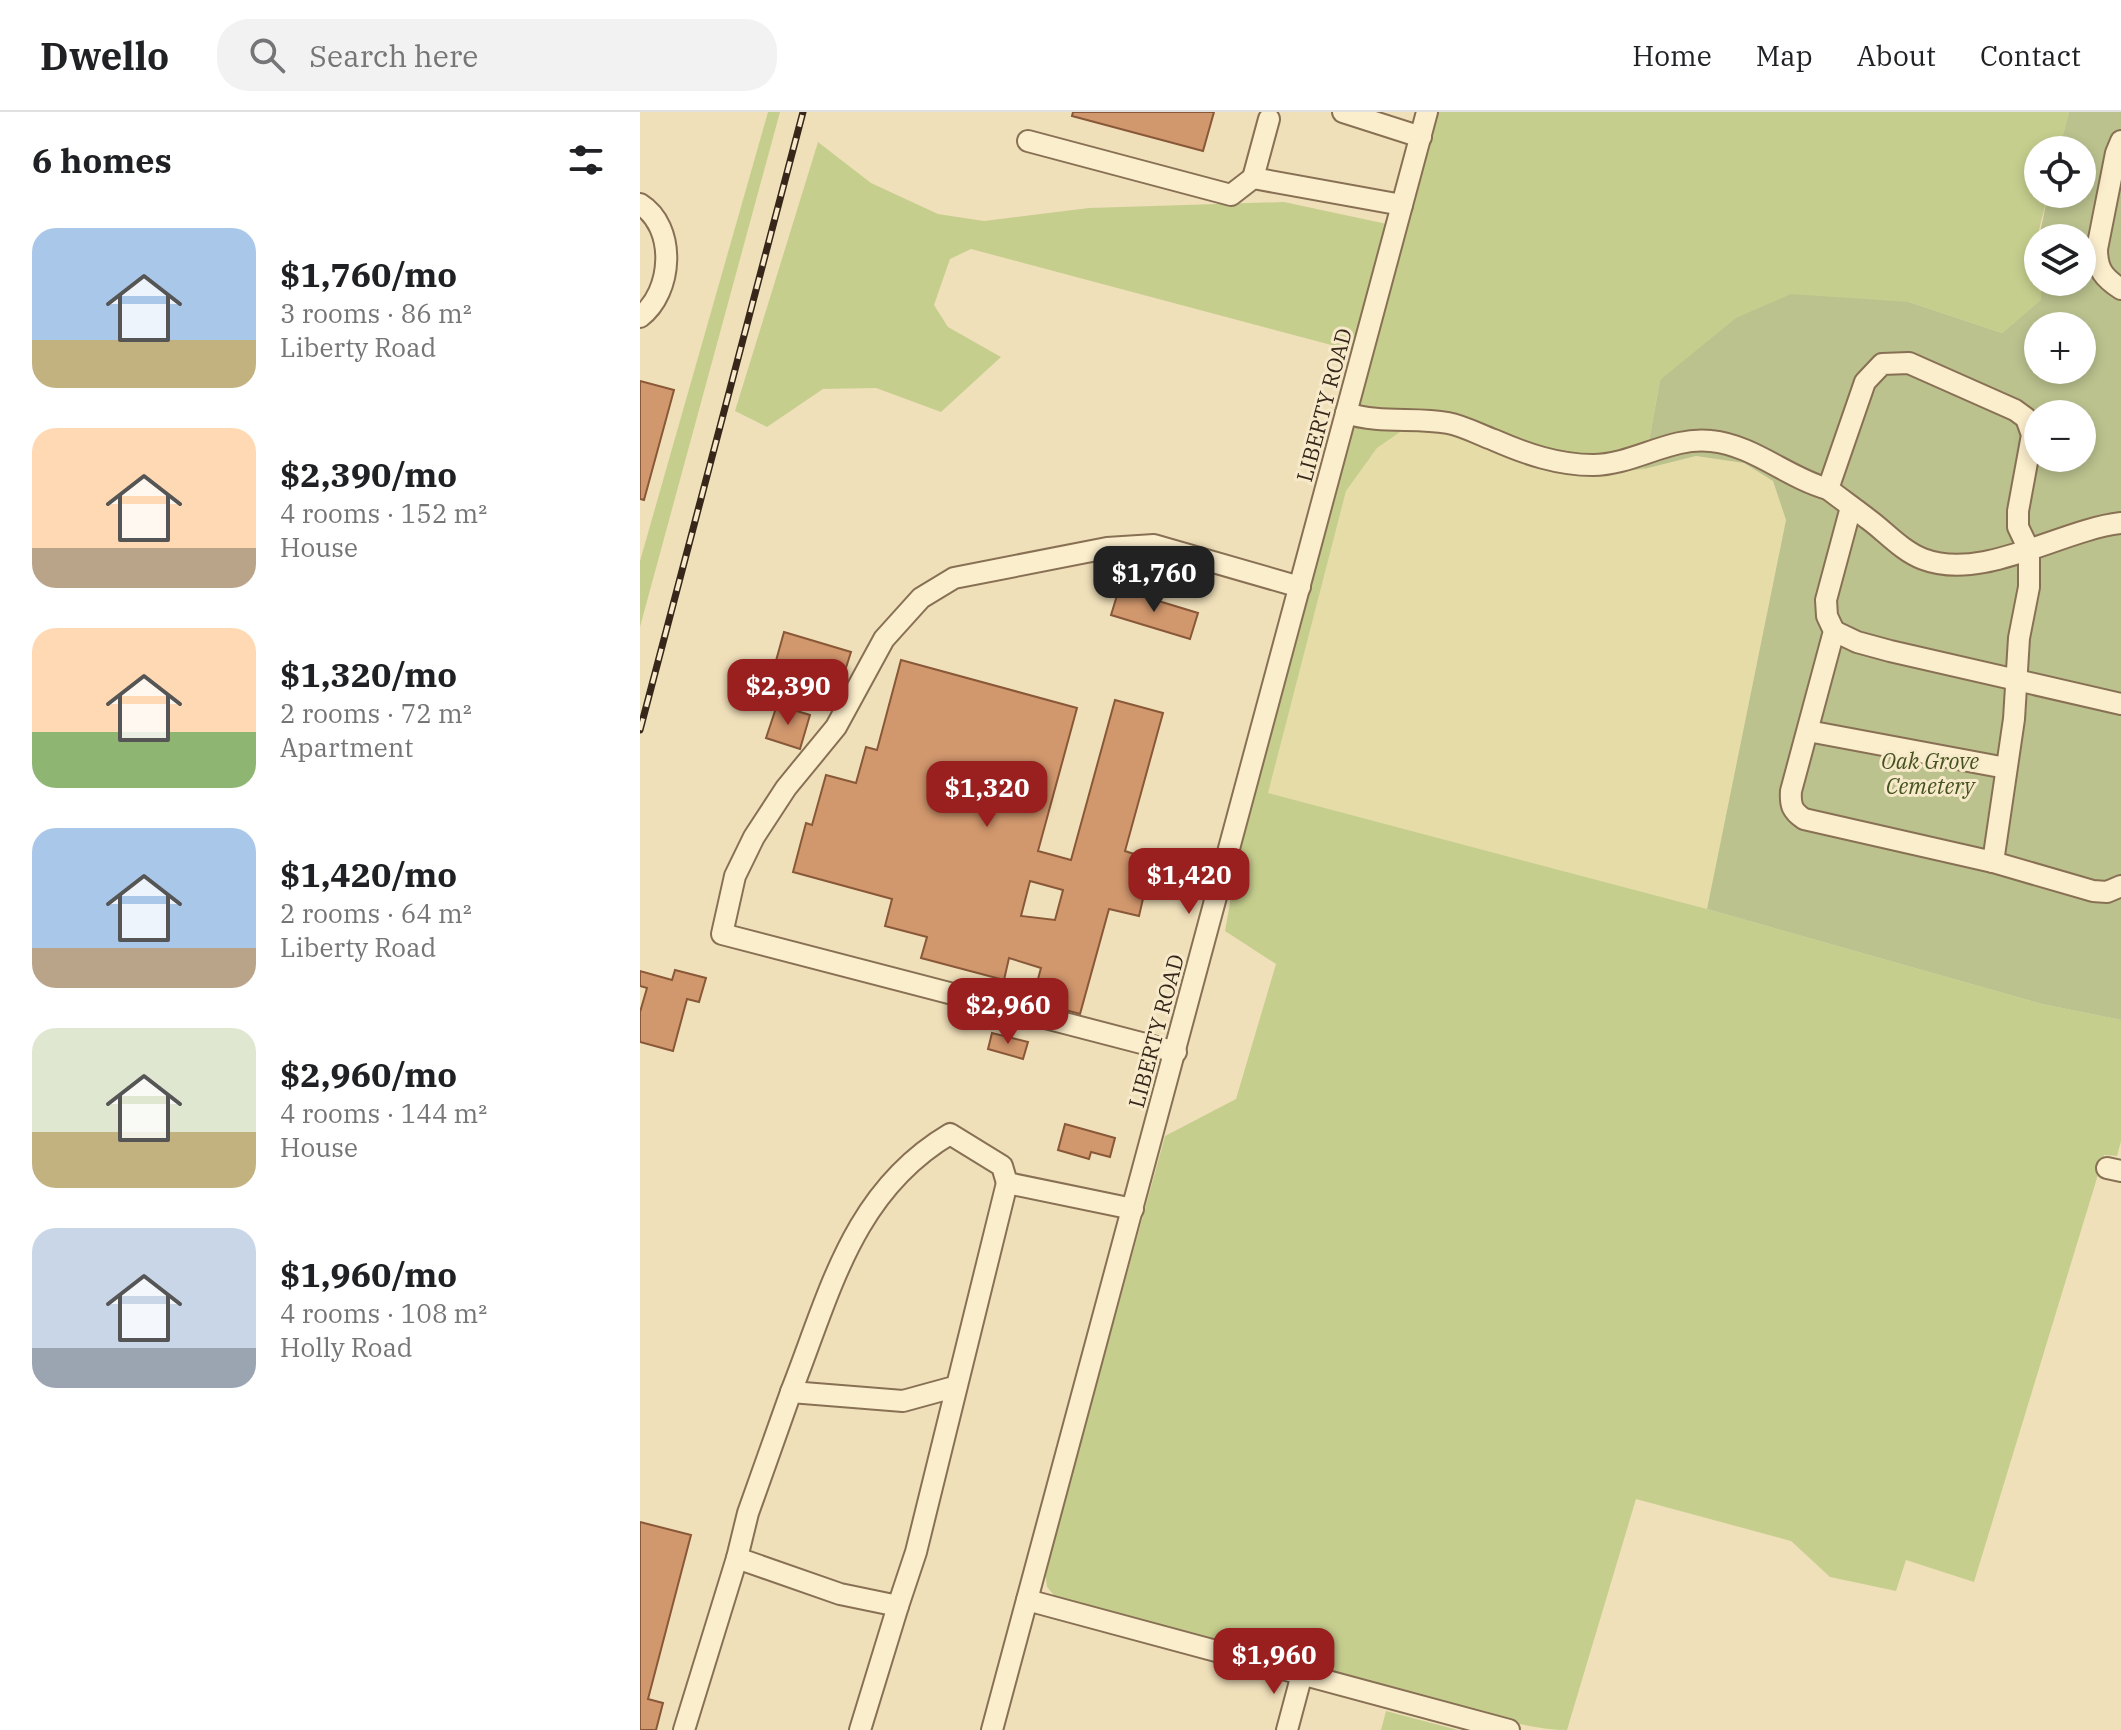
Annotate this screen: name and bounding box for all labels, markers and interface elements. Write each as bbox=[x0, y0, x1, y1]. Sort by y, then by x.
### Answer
search box bbox=[217, 19, 777, 91]
text: Dwello bbox=[40, 31, 169, 80]
icon: search bbox=[245, 33, 289, 77]
text: Search here bbox=[309, 36, 478, 75]
text: Home bbox=[1632, 37, 1712, 74]
text: Map bbox=[1756, 37, 1813, 74]
text: About bbox=[1857, 37, 1936, 74]
text: Contact bbox=[1980, 37, 2081, 74]
map controls bbox=[2024, 136, 2096, 472]
button: locate bbox=[2024, 136, 2096, 208]
text: 6 homes bbox=[32, 138, 172, 182]
icon: filters bbox=[564, 138, 608, 182]
button: layers bbox=[2024, 224, 2096, 296]
text: $1,760/mo bbox=[280, 252, 457, 296]
icon: home bbox=[96, 260, 192, 356]
text: 3 rooms · 86 m² bbox=[280, 296, 472, 330]
button: + bbox=[2024, 312, 2096, 384]
street label: LIBERTY ROAD bbox=[1289, 325, 1358, 485]
text: Liberty Road bbox=[280, 330, 436, 364]
button: − bbox=[2024, 400, 2096, 472]
text: $2,390/mo bbox=[280, 452, 457, 496]
icon: home bbox=[96, 460, 192, 556]
text: 4 rooms · 152 m² bbox=[280, 496, 487, 530]
text: House bbox=[280, 530, 358, 564]
pin: $1,760 bbox=[1089, 546, 1219, 614]
text: $1,760 bbox=[1111, 555, 1197, 589]
text: $1,320/mo bbox=[280, 652, 457, 696]
pin: $2,390 bbox=[723, 659, 853, 727]
icon: home bbox=[96, 660, 192, 756]
text: $2,390 bbox=[745, 668, 831, 702]
text: 2 rooms · 72 m² bbox=[280, 696, 472, 730]
text: Apartment bbox=[280, 730, 413, 764]
park label: Oak Grove Cemetery bbox=[1881, 746, 1979, 800]
pin: $1,320 bbox=[922, 761, 1052, 829]
text: $1,320 bbox=[944, 770, 1030, 804]
pin: $1,420 bbox=[1124, 848, 1254, 916]
text: $1,420/mo bbox=[280, 852, 457, 896]
text: $1,420 bbox=[1146, 857, 1232, 891]
icon: home bbox=[96, 860, 192, 956]
text: 2 rooms · 64 m² bbox=[280, 896, 472, 930]
text: Liberty Road bbox=[280, 930, 436, 964]
street label: LIBERTY ROAD bbox=[1121, 951, 1190, 1111]
pin: $2,960 bbox=[943, 978, 1073, 1046]
text: $2,960 bbox=[965, 987, 1051, 1021]
text: $2,960/mo bbox=[280, 1052, 457, 1096]
icon: home bbox=[96, 1060, 192, 1156]
text: 4 rooms · 144 m² bbox=[280, 1096, 487, 1130]
text: House bbox=[280, 1130, 358, 1164]
text: $1,960/mo bbox=[280, 1252, 457, 1296]
icon: home bbox=[96, 1260, 192, 1356]
text: 4 rooms · 108 m² bbox=[280, 1296, 487, 1330]
text: Holly Road bbox=[280, 1330, 413, 1364]
pin: $1,960 bbox=[1209, 1628, 1339, 1696]
text: $1,960 bbox=[1231, 1637, 1317, 1671]

